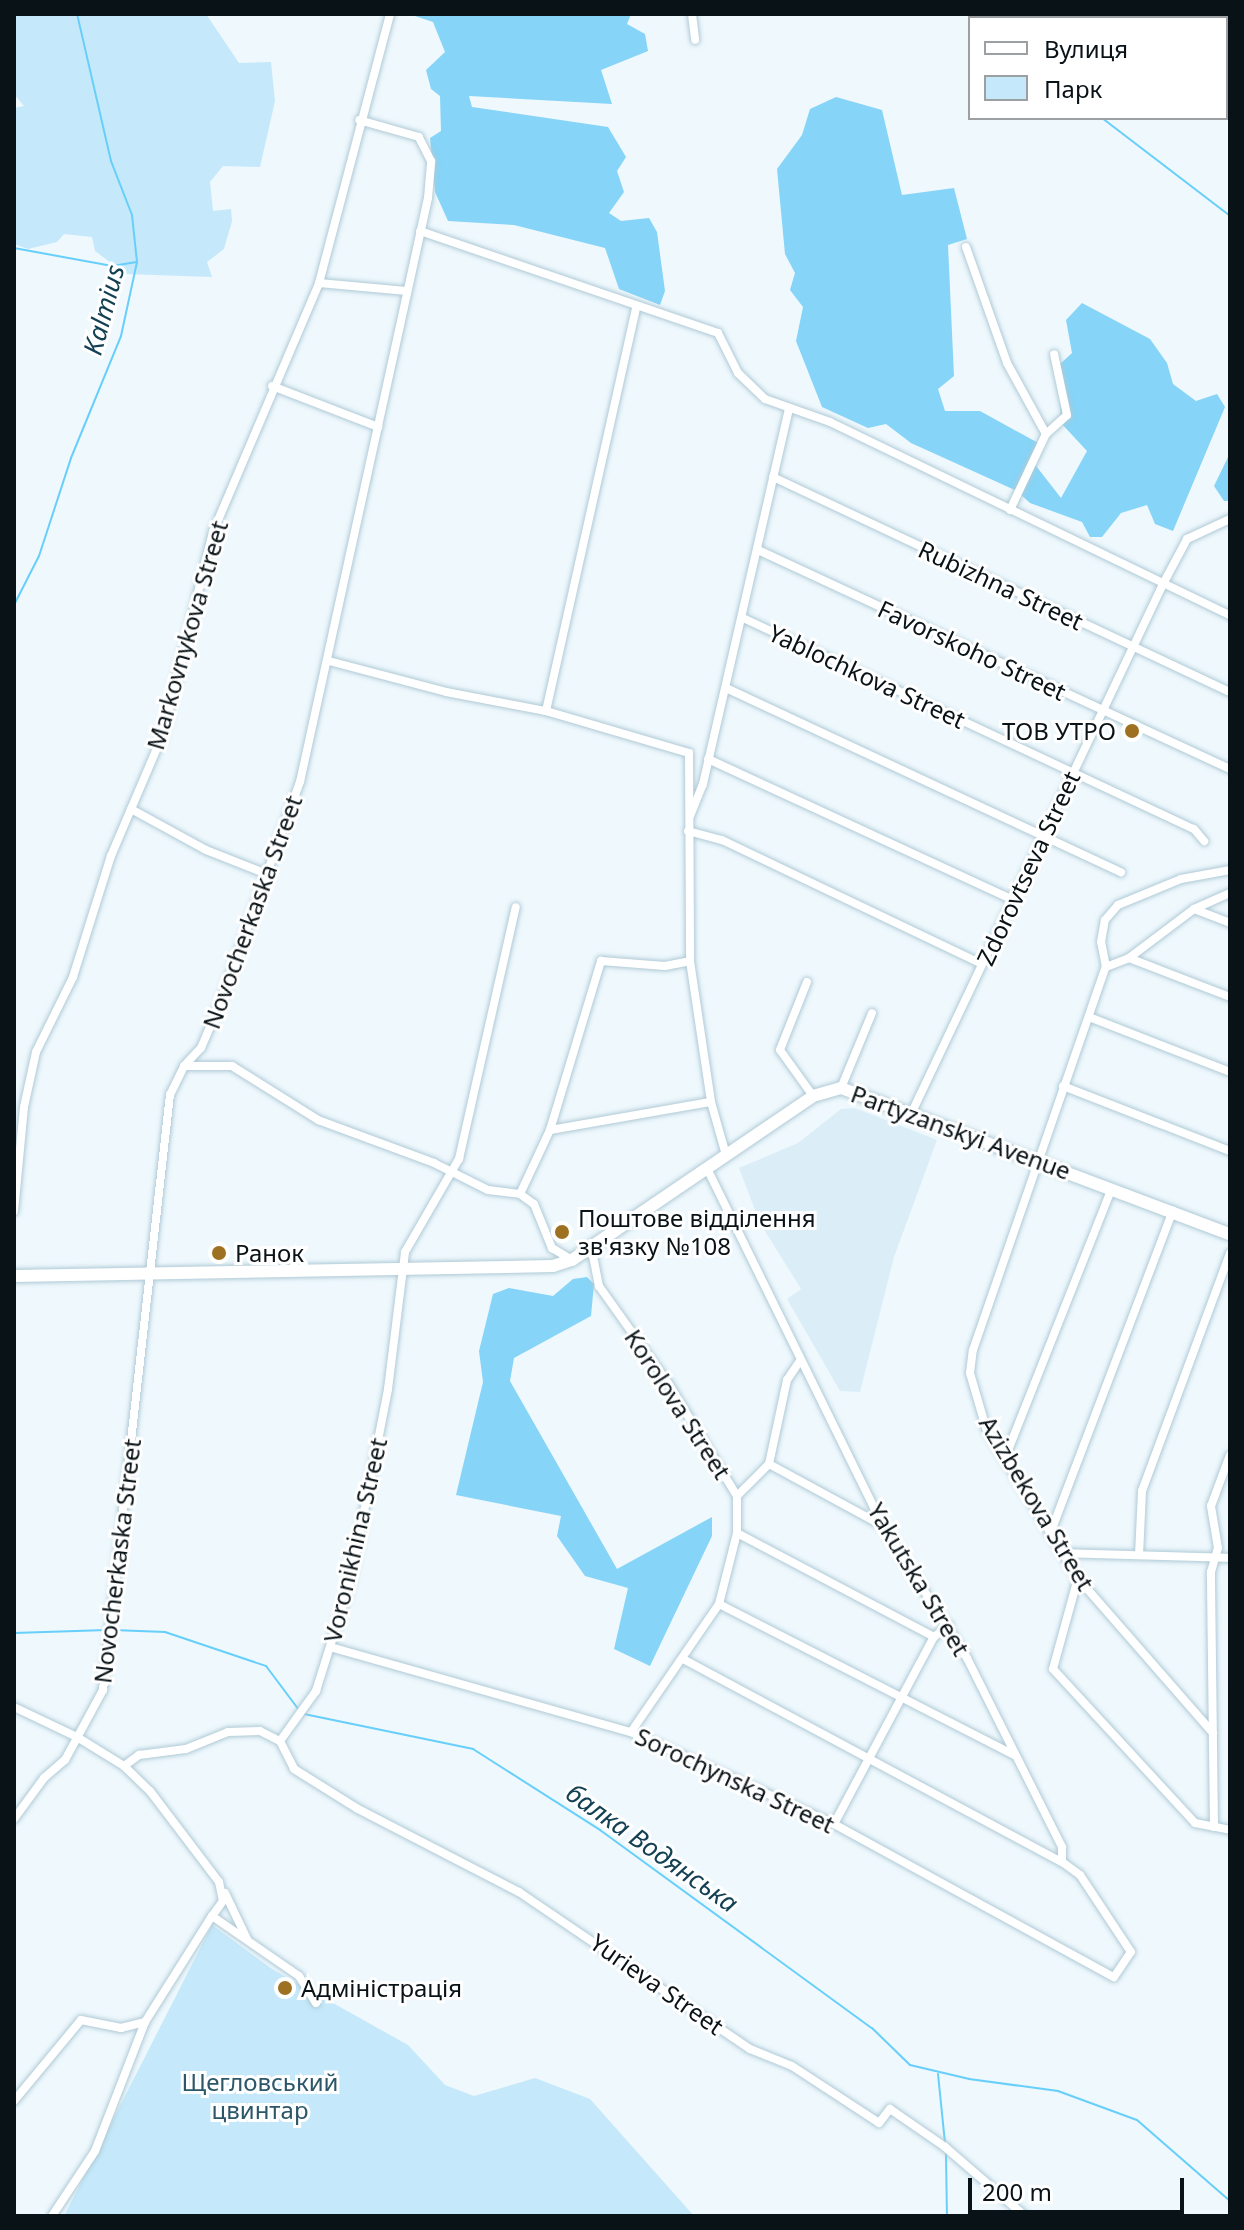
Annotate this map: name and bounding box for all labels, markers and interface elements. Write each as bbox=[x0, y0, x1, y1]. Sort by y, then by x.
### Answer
legend bbox=[968, 16, 1228, 120]
text: Вулиця bbox=[1044, 32, 1128, 65]
text: Парк bbox=[1044, 72, 1102, 105]
water label: Kalmius bbox=[77, 262, 131, 358]
street label: Markovnykova Street bbox=[140, 517, 234, 753]
street label: Rubizhna Street bbox=[914, 534, 1088, 636]
street label: Favorskoho Street bbox=[873, 594, 1071, 706]
street label: Yablochkova Street bbox=[764, 618, 970, 734]
place label: ТОВ УТРО bbox=[1002, 717, 1116, 745]
marker: ТОВ УТРО bbox=[1123, 722, 1141, 740]
street label: Zdorovtseva Street bbox=[970, 766, 1086, 970]
street label: Novocherkaska Street bbox=[196, 791, 308, 1033]
street label: Partyzanskyi Avenue bbox=[847, 1079, 1075, 1185]
place label: Поштове відділення зв'язку №108 bbox=[578, 1204, 816, 1260]
marker: Поштове відділення зв'язку №108 bbox=[553, 1223, 571, 1241]
place label: Ранок bbox=[235, 1239, 304, 1267]
marker: Ранок bbox=[210, 1244, 228, 1262]
street label: Korolova Street bbox=[619, 1324, 737, 1484]
street label: Azizbekova Street bbox=[974, 1411, 1100, 1595]
street label: Voronikhina Street bbox=[317, 1435, 393, 1645]
street label: Novocherkaska Street bbox=[88, 1437, 146, 1685]
street label: Yakutska Street bbox=[862, 1497, 976, 1661]
street label: Sorochynska Street bbox=[631, 1721, 839, 1839]
water label: балка Водянська bbox=[560, 1777, 744, 1919]
street label: Yurieva Street bbox=[585, 1928, 729, 2040]
place label: Адміністрація bbox=[301, 1974, 462, 2002]
marker: Адміністрація bbox=[276, 1979, 294, 1997]
park label: Щегловський цвинтар bbox=[182, 2068, 338, 2124]
scale bar bbox=[972, 2162, 1188, 2212]
text: 200 m bbox=[982, 2175, 1052, 2208]

